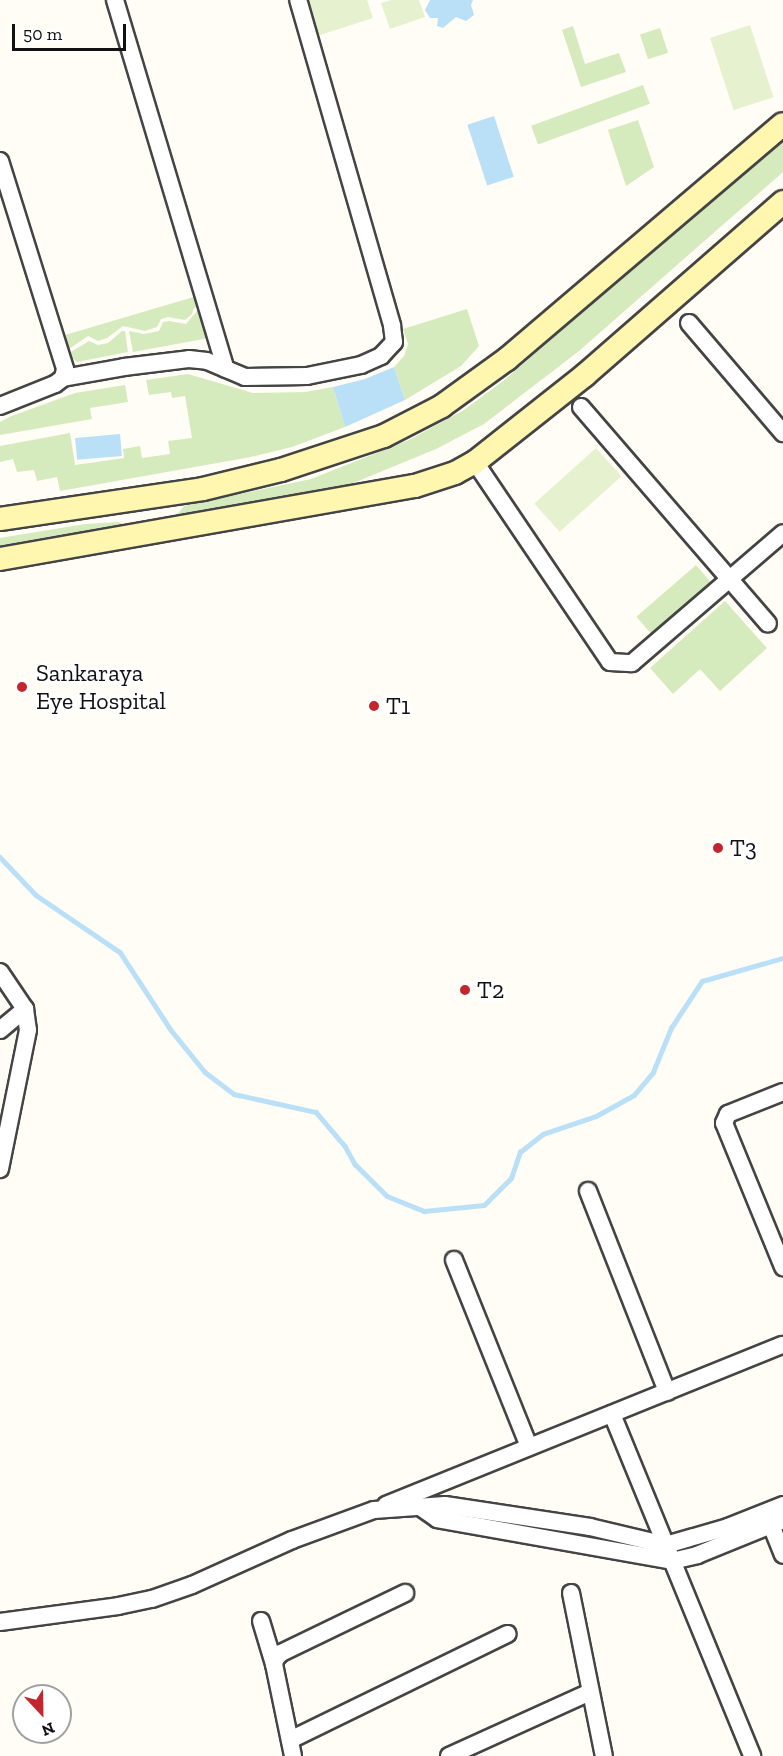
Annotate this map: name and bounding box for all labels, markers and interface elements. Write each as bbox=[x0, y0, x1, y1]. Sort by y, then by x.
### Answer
scale bar bbox=[15, 12, 129, 50]
text: 50 m bbox=[23, 23, 62, 45]
place label: Sankaraya Eye Hospital bbox=[36, 659, 166, 715]
marker: Sankaraya Eye Hospital bbox=[13, 678, 31, 696]
place label: T1 bbox=[386, 692, 410, 720]
marker: T1 bbox=[367, 699, 381, 713]
place label: T3 bbox=[730, 834, 757, 862]
marker: T3 bbox=[711, 841, 725, 855]
place label: T2 bbox=[477, 976, 504, 1004]
marker: T2 bbox=[458, 983, 472, 997]
north arrow bbox=[12, 1684, 72, 1744]
text: N bbox=[39, 1718, 57, 1740]

